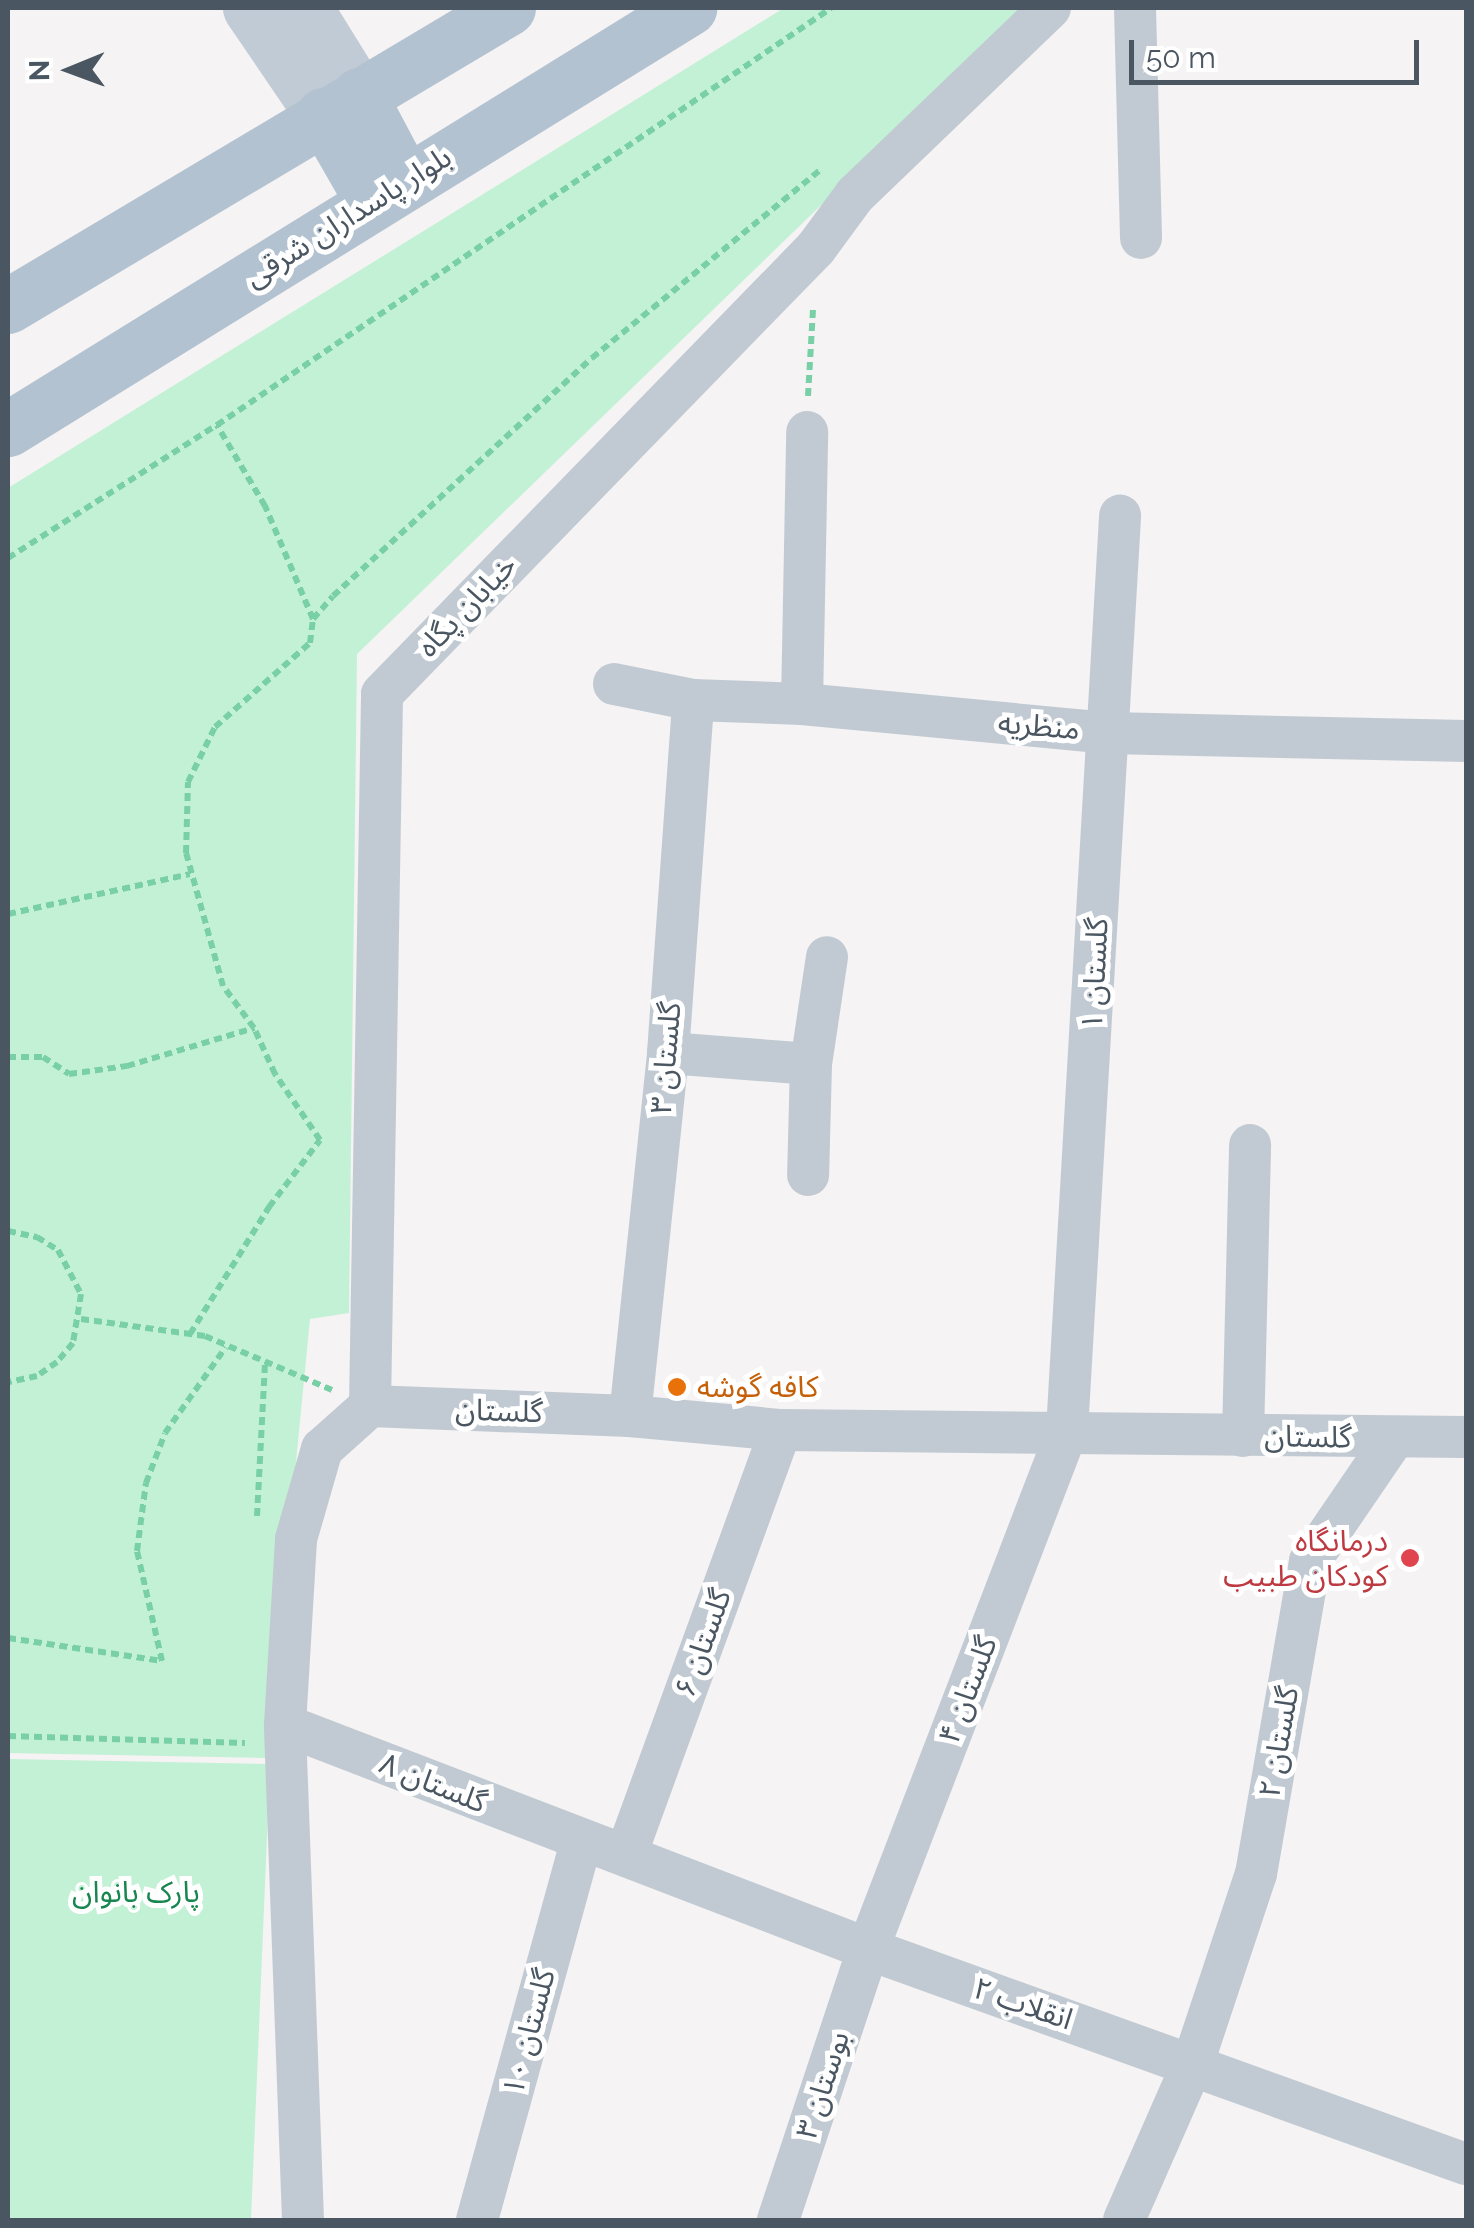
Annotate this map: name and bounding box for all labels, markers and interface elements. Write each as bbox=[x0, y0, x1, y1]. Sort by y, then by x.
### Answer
north arrow bbox=[20, 20, 120, 120]
scale bar bbox=[1134, 20, 1424, 82]
text: 50 m bbox=[1146, 40, 1216, 75]
text: N bbox=[23, 60, 56, 82]
street label: بلوار پاسداران شرقی bbox=[238, 139, 458, 295]
street label: خیابان پگاه bbox=[410, 548, 524, 664]
street label: منظریه bbox=[997, 705, 1081, 747]
street label: گلستان ۱ bbox=[1074, 917, 1116, 1031]
street label: گلستان ۳ bbox=[643, 1001, 689, 1115]
place label: کافه گوشه bbox=[697, 1369, 818, 1405]
marker: کافه گوشه bbox=[666, 1376, 688, 1398]
street label: گلستان bbox=[455, 1391, 543, 1431]
street label: گلستان bbox=[1264, 1418, 1352, 1456]
place label: درمانگاه کودکان طبیب bbox=[1223, 1523, 1388, 1594]
marker: درمانگاه کودکان طبیب bbox=[1397, 1545, 1423, 1571]
street label: گلستان ۶ bbox=[667, 1584, 739, 1702]
street label: گلستان ۴ bbox=[931, 1631, 1005, 1749]
street label: گلستان ۲ bbox=[1252, 1684, 1306, 1800]
street label: گلستان ۸ bbox=[374, 1745, 492, 1821]
park label: پارک بانوان bbox=[72, 1874, 200, 1910]
street label: گلستان ۱۰ bbox=[495, 1965, 563, 2099]
street label: انقلاب ۲ bbox=[969, 1970, 1077, 2038]
street label: بوستان ۳ bbox=[789, 2027, 857, 2143]

